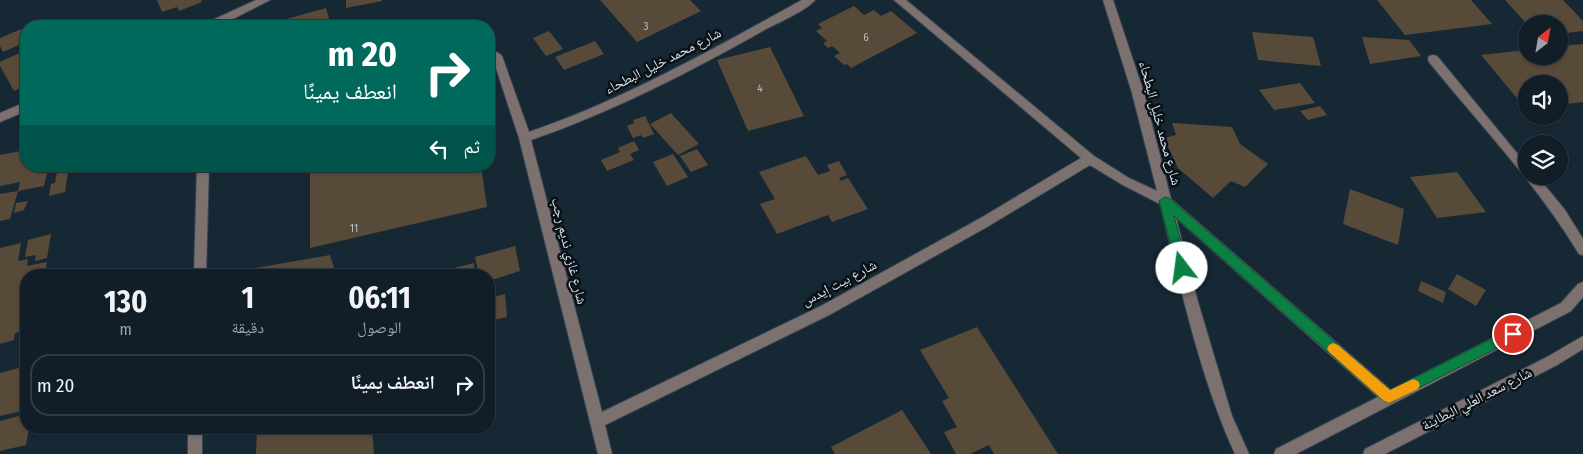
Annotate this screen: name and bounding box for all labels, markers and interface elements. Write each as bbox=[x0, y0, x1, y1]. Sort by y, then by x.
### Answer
north arrow bbox=[1518, 15, 1568, 65]
map controls bbox=[1518, 15, 1568, 185]
house number: 3 bbox=[644, 20, 649, 33]
street label: شارع محمد خليل البطحاء bbox=[602, 24, 725, 99]
house number: 6 bbox=[863, 31, 869, 44]
text: 20 m bbox=[328, 33, 397, 75]
icon: right bbox=[415, 40, 480, 105]
street label: شارع محمد خليل البطحاء bbox=[1134, 59, 1185, 187]
button: sound bbox=[1518, 75, 1568, 125]
text: انعطف يمينًا bbox=[303, 78, 397, 105]
house number: 4 bbox=[757, 82, 763, 95]
icon: left bbox=[425, 135, 453, 163]
text: ثم bbox=[463, 135, 480, 158]
button: layers bbox=[1518, 135, 1568, 185]
street label: شارع غازي نديم رجب bbox=[545, 196, 591, 307]
house number: 11 bbox=[350, 222, 358, 235]
position arrow bbox=[1155, 241, 1207, 293]
street label: شارع بيت إيدس bbox=[799, 256, 880, 311]
text: 1 bbox=[241, 280, 254, 316]
text: 06:11 bbox=[348, 280, 411, 316]
text: 130 bbox=[104, 284, 147, 320]
pin bbox=[1492, 313, 1534, 355]
text: دقيقة bbox=[231, 318, 264, 337]
text: الوصول bbox=[357, 318, 402, 337]
text: m bbox=[120, 320, 132, 339]
icon: arrive bbox=[1499, 320, 1527, 348]
street label: شارع سعد العلي البطاينة bbox=[1419, 364, 1536, 436]
text: انعطف يمينًا bbox=[350, 371, 435, 394]
icon: right bbox=[450, 371, 478, 399]
text: 20 m bbox=[37, 374, 74, 397]

